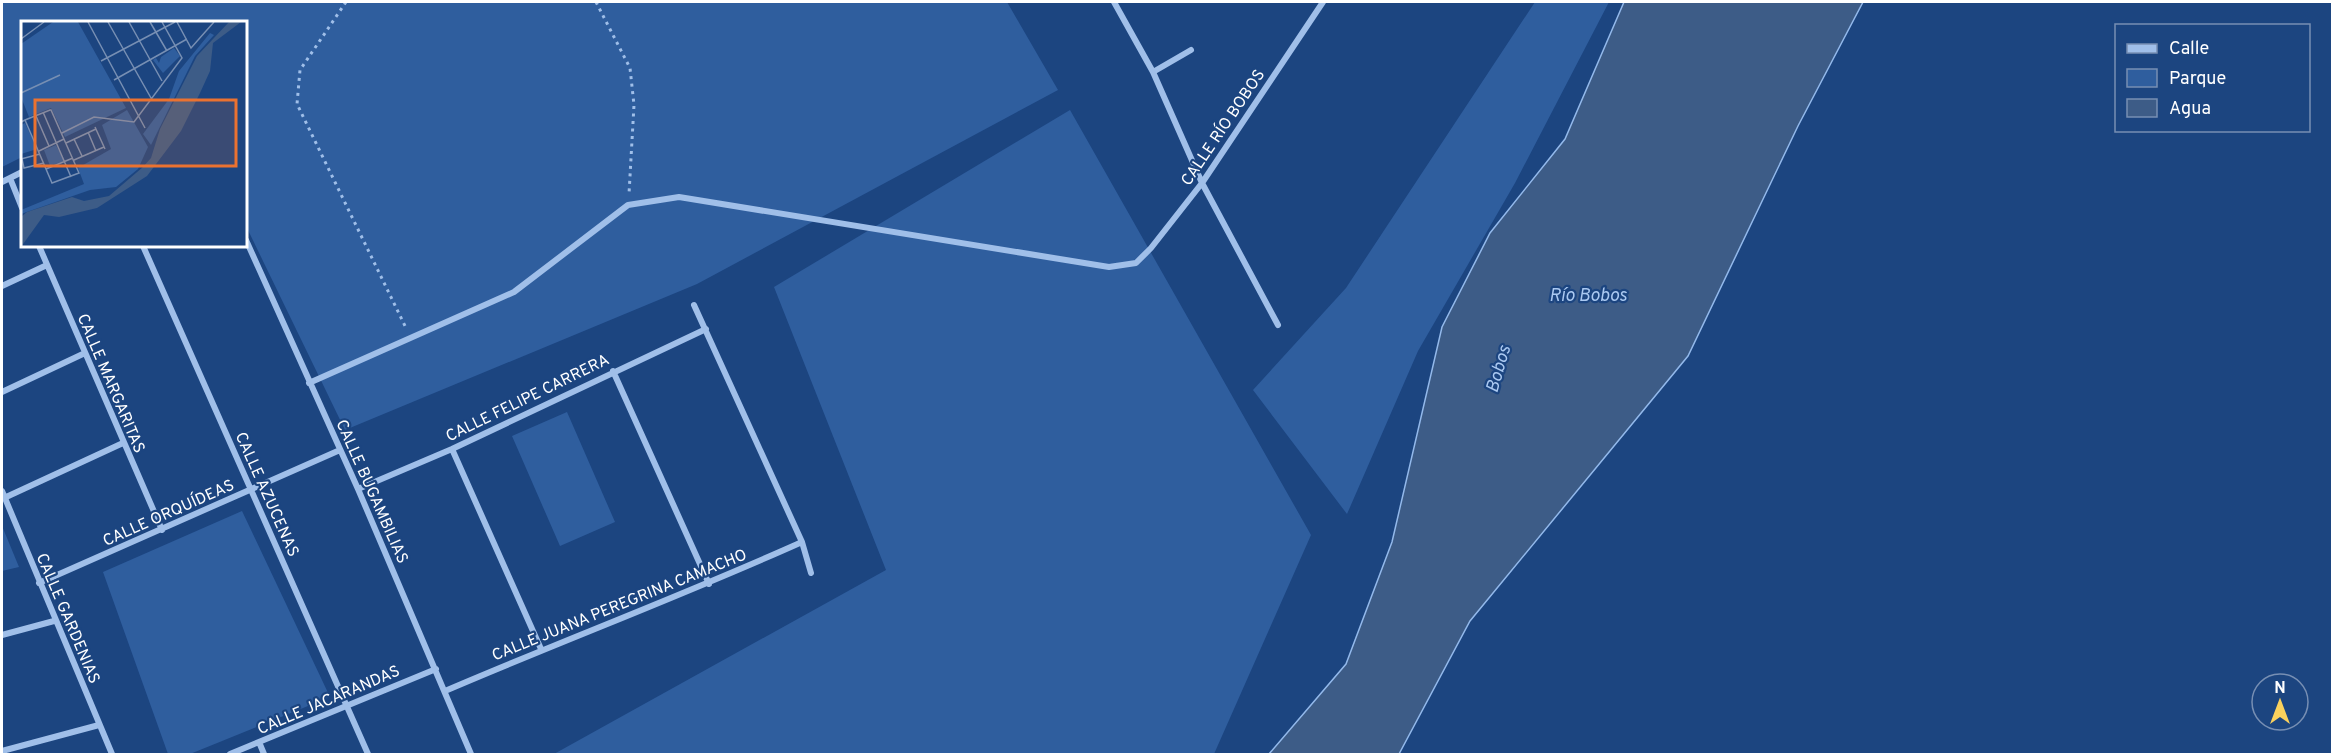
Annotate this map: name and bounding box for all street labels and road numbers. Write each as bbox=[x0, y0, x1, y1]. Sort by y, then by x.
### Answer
street label: CALLE RÍO BOBOS bbox=[1176, 65, 1270, 190]
street label: CALLE MARGARITAS bbox=[72, 311, 149, 456]
street label: CALLE FELIPE CARRERA bbox=[443, 350, 613, 447]
street label: CALLE BUGAMBILIAS bbox=[330, 417, 412, 567]
street label: CALLE AZUCENAS bbox=[230, 429, 303, 560]
street label: CALLE ORQUÍDEAS bbox=[99, 474, 238, 552]
street label: CALLE JUANA PEREGRINA CAMACHO bbox=[489, 545, 750, 666]
street label: CALLE GARDENIAS bbox=[31, 551, 104, 687]
street label: CALLE JACARANDAS bbox=[254, 662, 403, 740]

